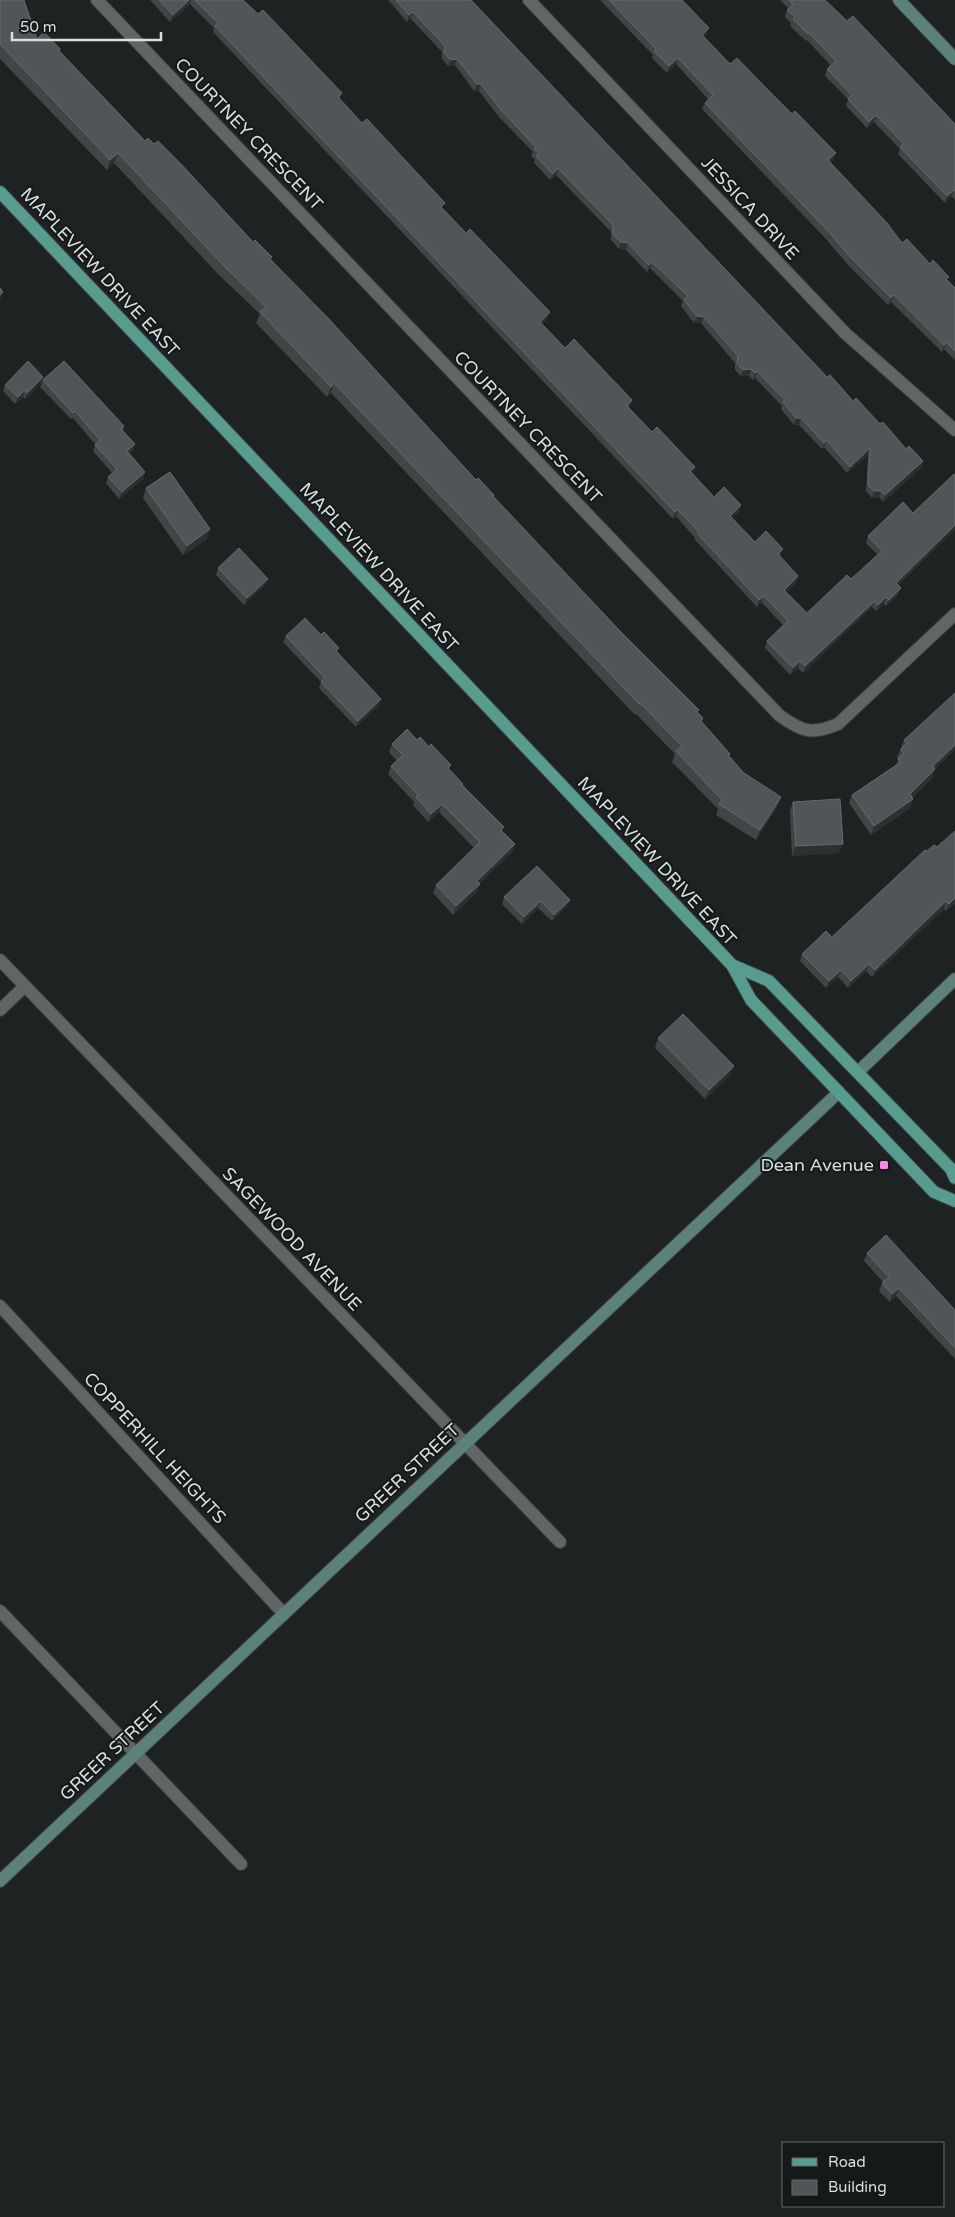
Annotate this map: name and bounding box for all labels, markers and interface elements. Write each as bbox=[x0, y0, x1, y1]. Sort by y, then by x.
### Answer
scale bar bbox=[12, 10, 161, 42]
text: 50 m bbox=[20, 18, 57, 36]
street label: COURTNEY CRESCENT bbox=[170, 53, 328, 215]
street label: JESSICA DRIVE bbox=[697, 152, 803, 264]
street label: MAPLEVIEW DRIVE EAST bbox=[16, 183, 184, 361]
street label: COURTNEY CRESCENT bbox=[449, 346, 607, 508]
street label: MAPLEVIEW DRIVE EAST bbox=[295, 478, 463, 656]
street label: MAPLEVIEW DRIVE EAST bbox=[573, 772, 741, 950]
place label: Dean Avenue bbox=[760, 1154, 874, 1176]
marker: Dean Avenue bbox=[878, 1159, 890, 1171]
street label: SAGEWOOD AVENUE bbox=[218, 1163, 366, 1315]
street label: COPPERHILL HEIGHTS bbox=[79, 1368, 231, 1528]
street label: GREER STREET bbox=[350, 1419, 464, 1527]
street label: GREER STREET bbox=[55, 1697, 169, 1805]
legend bbox=[782, 2142, 945, 2207]
text: Road bbox=[828, 2153, 866, 2171]
text: Building bbox=[828, 2178, 887, 2196]

